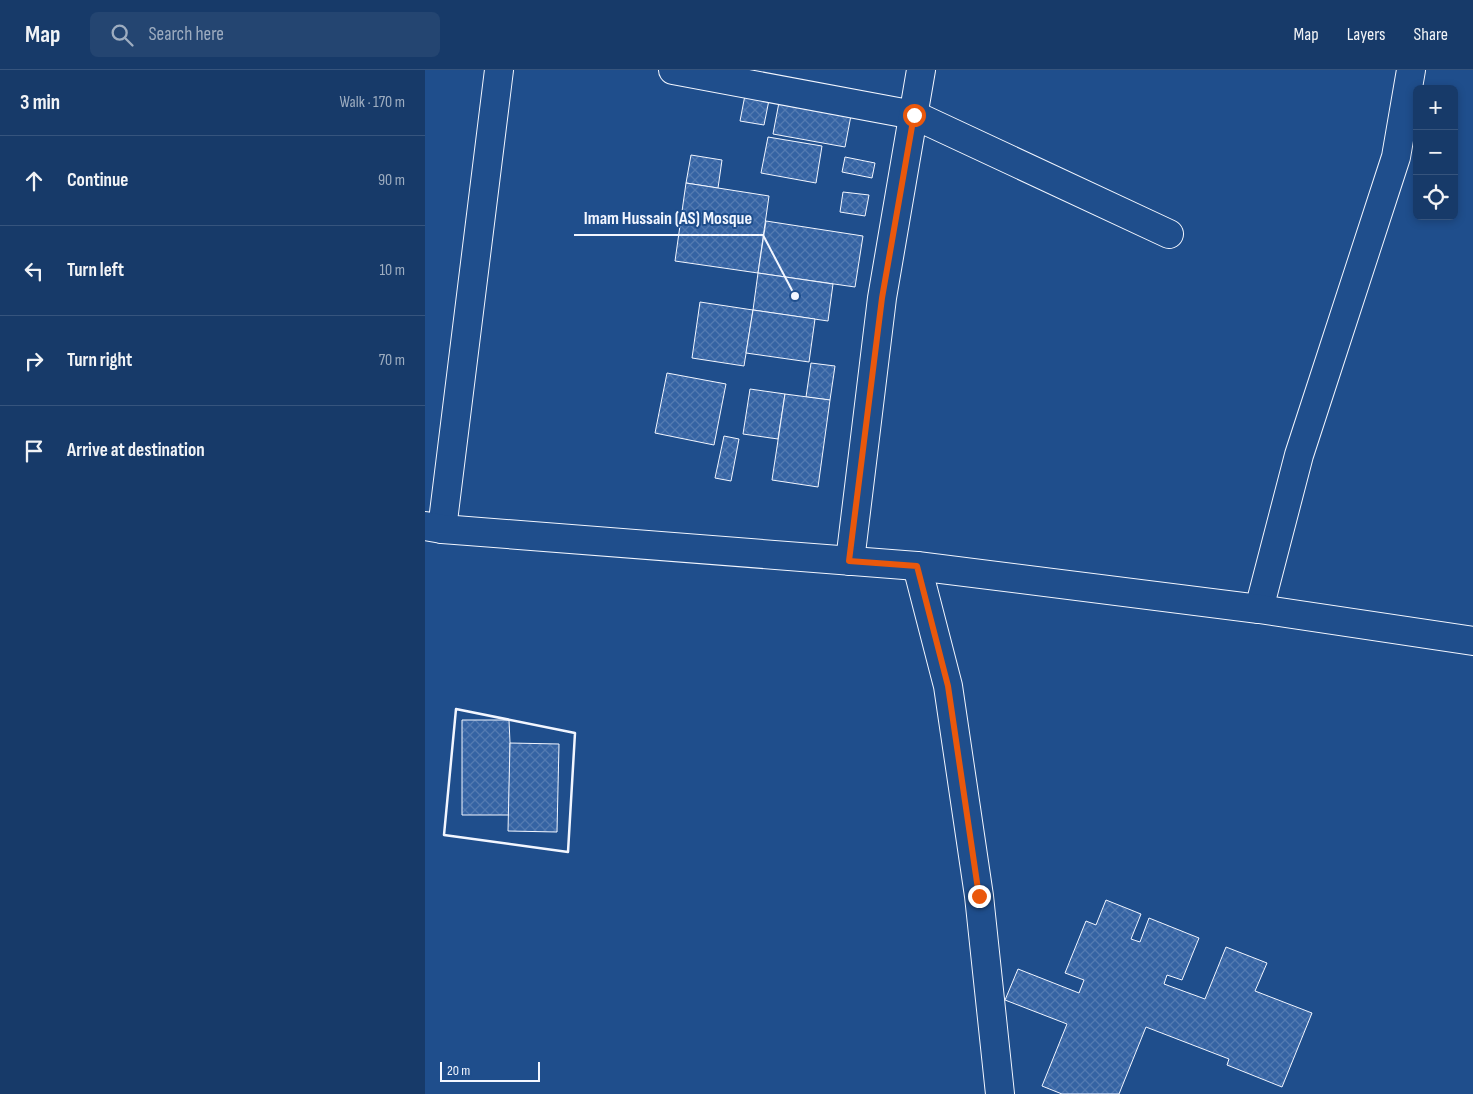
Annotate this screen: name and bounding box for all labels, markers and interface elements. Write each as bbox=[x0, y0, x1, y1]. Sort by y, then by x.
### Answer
search box bbox=[90, 12, 440, 57]
text: Map bbox=[25, 20, 60, 49]
icon: search bbox=[108, 21, 136, 49]
text: Search here bbox=[148, 23, 224, 46]
text: Map bbox=[1294, 24, 1319, 45]
text: Layers bbox=[1347, 24, 1386, 45]
text: Share bbox=[1414, 24, 1448, 45]
map controls bbox=[1413, 85, 1458, 220]
button: + bbox=[1413, 85, 1458, 130]
text: 3 min bbox=[20, 90, 60, 115]
text: Walk · 170 m bbox=[340, 93, 405, 112]
route start bbox=[903, 104, 926, 127]
button: − bbox=[1413, 130, 1458, 175]
icon: ahead bbox=[20, 167, 48, 195]
text: Continue bbox=[67, 169, 128, 192]
text: 90 m bbox=[378, 171, 405, 190]
button: locate bbox=[1413, 175, 1458, 220]
callout: Imam Hussain (AS) Mosque bbox=[574, 202, 763, 235]
text: Imam Hussain (AS) Mosque bbox=[584, 208, 752, 229]
icon: left bbox=[20, 257, 48, 285]
text: Turn left bbox=[67, 259, 124, 282]
text: 10 m bbox=[379, 261, 405, 280]
icon: right bbox=[20, 347, 48, 375]
text: Turn right bbox=[67, 349, 132, 372]
text: 70 m bbox=[379, 351, 405, 370]
icon: arrive bbox=[20, 437, 48, 465]
text: Arrive at destination bbox=[67, 439, 205, 462]
route end bbox=[968, 885, 991, 908]
scale bar bbox=[440, 1059, 540, 1082]
text: 20 m bbox=[447, 1062, 470, 1079]

